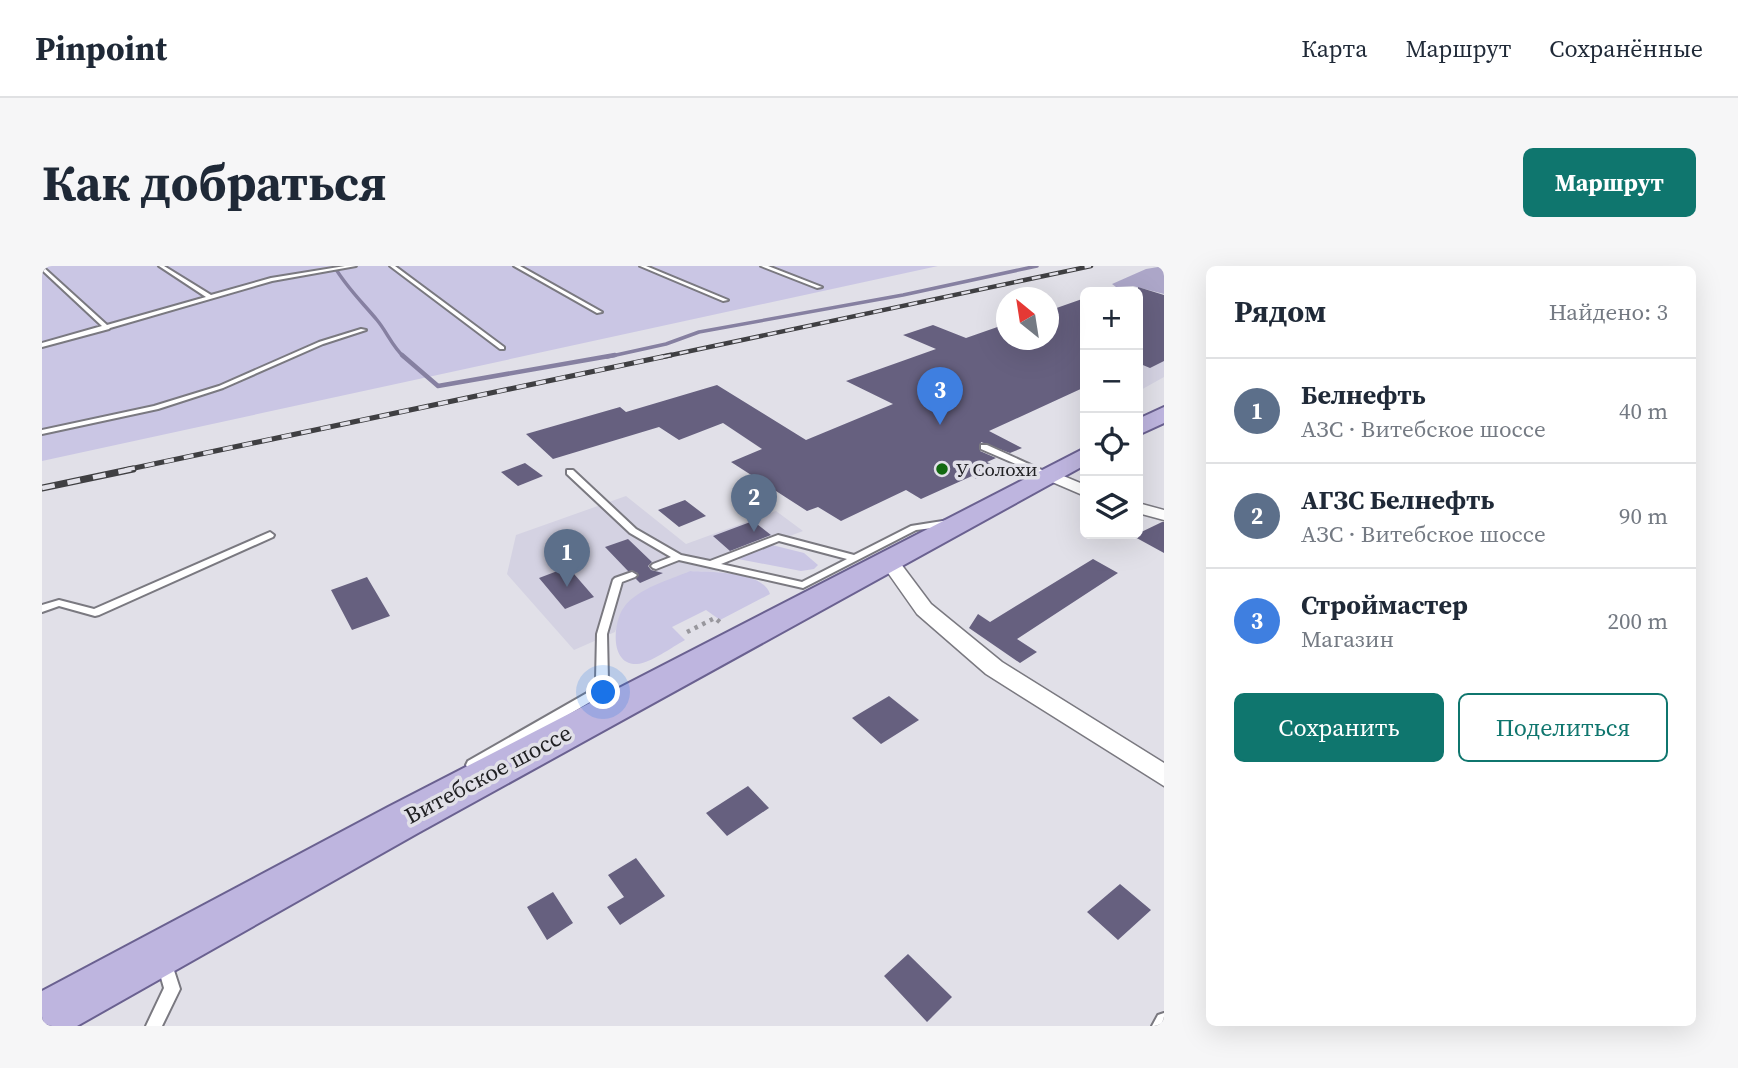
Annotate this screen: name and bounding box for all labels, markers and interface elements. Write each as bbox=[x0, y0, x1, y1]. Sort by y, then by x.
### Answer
text: Pinpoint bbox=[35, 26, 167, 71]
text: Карта bbox=[1301, 32, 1367, 65]
text: Маршрут bbox=[1405, 32, 1511, 65]
text: Сохранённые bbox=[1549, 32, 1703, 65]
button: Маршрут bbox=[1523, 148, 1696, 217]
text: Как добраться bbox=[42, 149, 387, 216]
north arrow bbox=[996, 287, 1059, 350]
map controls bbox=[1080, 287, 1143, 539]
button: + bbox=[1080, 287, 1143, 350]
text: Рядом bbox=[1234, 291, 1326, 332]
text: Найдено: 3 bbox=[1549, 296, 1668, 328]
button: − bbox=[1080, 350, 1143, 413]
pin: 3 bbox=[917, 367, 963, 425]
text: Белнефть bbox=[1301, 377, 1426, 413]
text: 1 bbox=[1251, 395, 1263, 427]
text: 40 m bbox=[1619, 395, 1668, 427]
button: locate bbox=[1080, 413, 1143, 476]
text: АЗС · Витебское шоссе bbox=[1301, 413, 1546, 445]
place label: У Солохи bbox=[956, 456, 1038, 482]
marker: У Солохи bbox=[934, 461, 950, 477]
pin: 2 bbox=[731, 474, 777, 532]
button: layers bbox=[1080, 476, 1143, 539]
text: АГЗС Белнефть bbox=[1301, 482, 1494, 518]
text: 2 bbox=[1251, 500, 1263, 532]
text: 90 m bbox=[1619, 500, 1668, 532]
text: АЗС · Витебское шоссе bbox=[1301, 518, 1546, 550]
pin: 1 bbox=[544, 529, 590, 587]
text: Строймастер bbox=[1301, 587, 1468, 623]
text: 3 bbox=[1251, 605, 1263, 637]
text: 200 m bbox=[1607, 605, 1668, 637]
text: Магазин bbox=[1301, 623, 1394, 655]
your location bbox=[586, 675, 620, 709]
button: Сохранить bbox=[1234, 693, 1444, 762]
button: Поделиться bbox=[1458, 693, 1668, 762]
street label: Витебское шоссе bbox=[399, 716, 577, 832]

